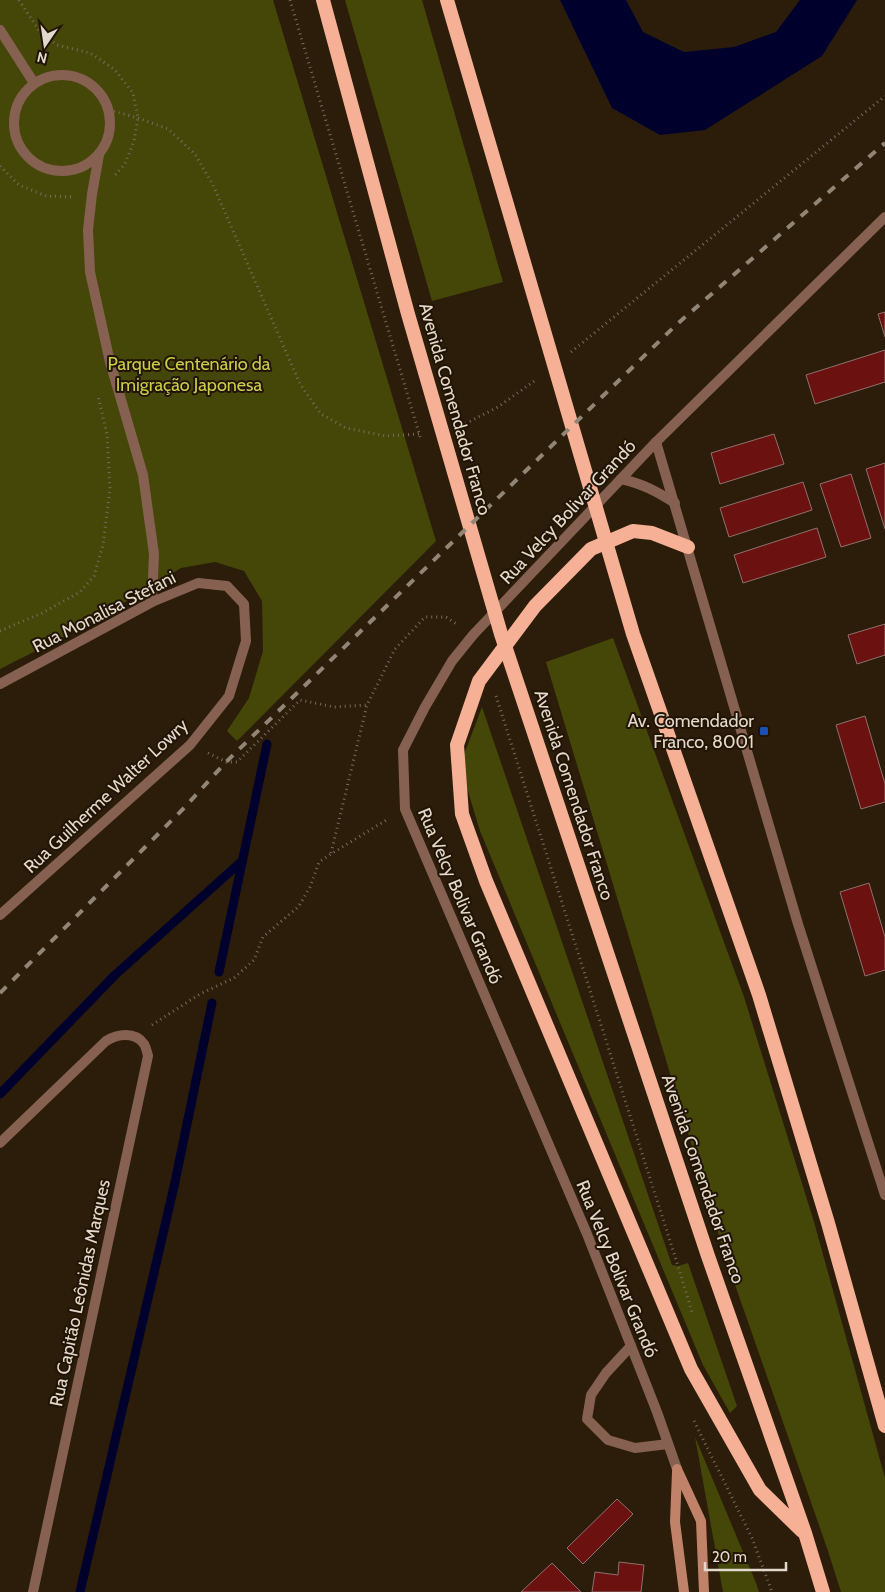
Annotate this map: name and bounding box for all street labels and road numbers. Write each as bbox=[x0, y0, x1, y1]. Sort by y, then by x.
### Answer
street label: Avenida Comendador Franco bbox=[414, 300, 496, 518]
street label: Rua Velcy Bolivar Grandó bbox=[495, 435, 641, 589]
street label: Rua Monalisa Stefani bbox=[29, 566, 179, 658]
street label: Avenida Comendador Franco bbox=[530, 687, 618, 903]
street label: Rua Guilherme Walter Lowry bbox=[19, 714, 193, 878]
street label: Rua Velcy Bolivar Grandó bbox=[413, 805, 507, 988]
street label: Avenida Comendador Franco bbox=[657, 1072, 749, 1287]
street label: Rua Capitão Leônidas Marques bbox=[45, 1177, 115, 1409]
street label: Rua Velcy Bolivar Grandó bbox=[571, 1177, 663, 1361]

